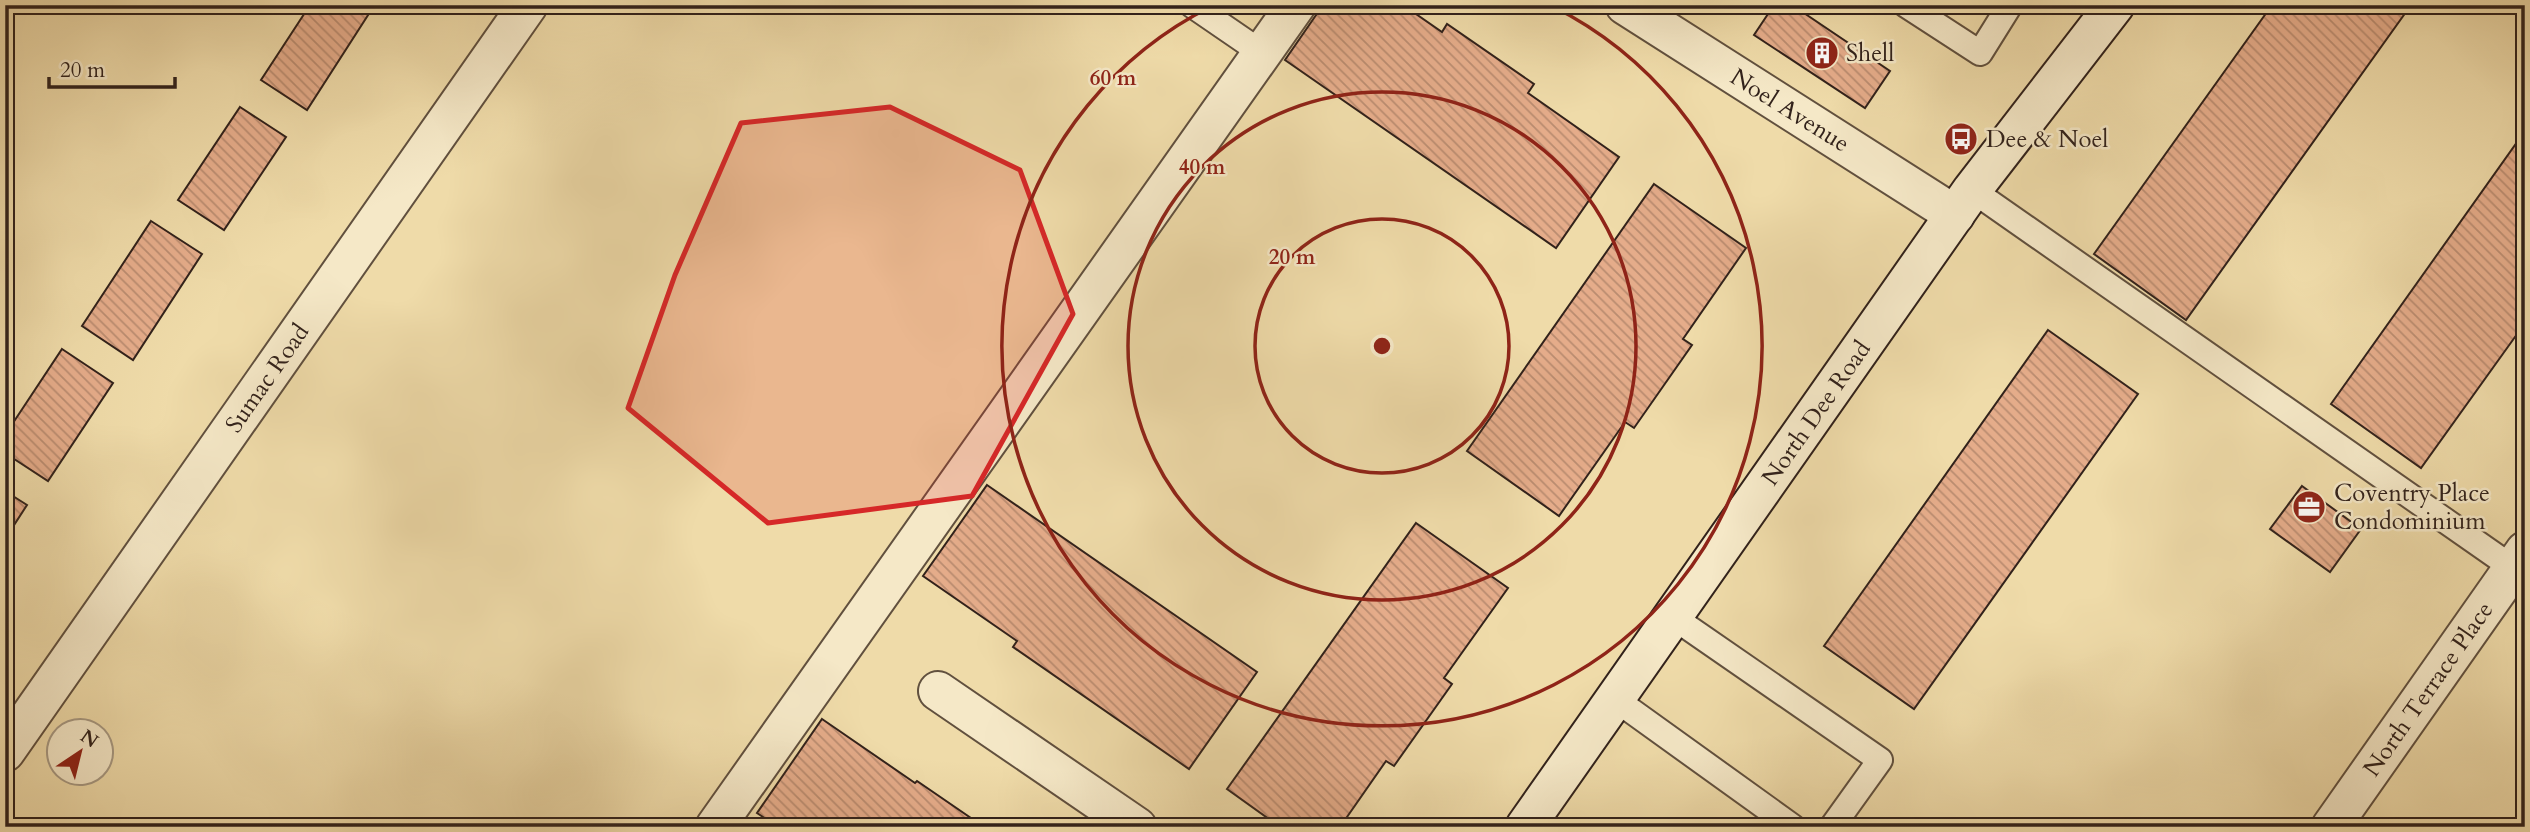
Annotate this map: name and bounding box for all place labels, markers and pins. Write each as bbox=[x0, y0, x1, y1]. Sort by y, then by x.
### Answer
building icon: Shell bbox=[1803, 34, 1841, 72]
place label: Shell bbox=[1846, 37, 1894, 70]
bus stop icon: Dee & Noel bbox=[1942, 120, 1980, 158]
place label: Dee & Noel bbox=[1986, 123, 2108, 156]
centre of rings bbox=[1370, 334, 1394, 358]
place label: Coventry Place Condominium bbox=[2334, 477, 2490, 538]
office icon: Coventry Place Condominium bbox=[2290, 488, 2328, 526]

